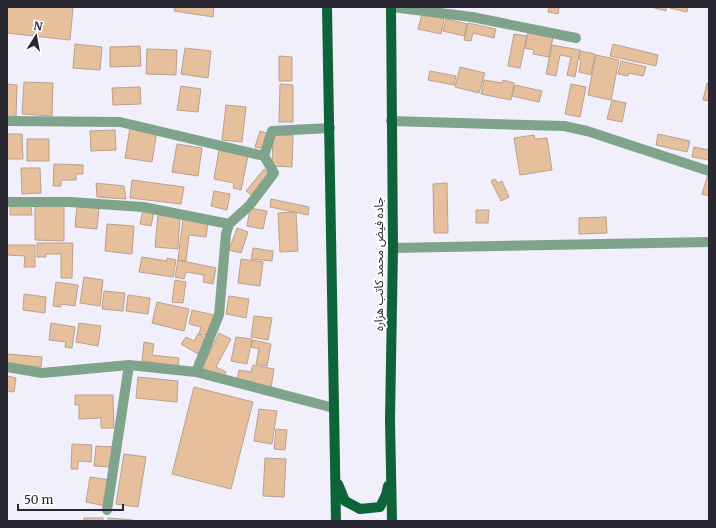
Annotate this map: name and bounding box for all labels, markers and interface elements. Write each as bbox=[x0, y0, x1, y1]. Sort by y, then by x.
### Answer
north arrow bbox=[16, 16, 56, 56]
text: N bbox=[32, 18, 44, 34]
street label: جاده فیض محمد کاتب هزاره bbox=[371, 197, 386, 331]
scale bar bbox=[18, 486, 123, 512]
text: 50 m bbox=[24, 492, 53, 507]

